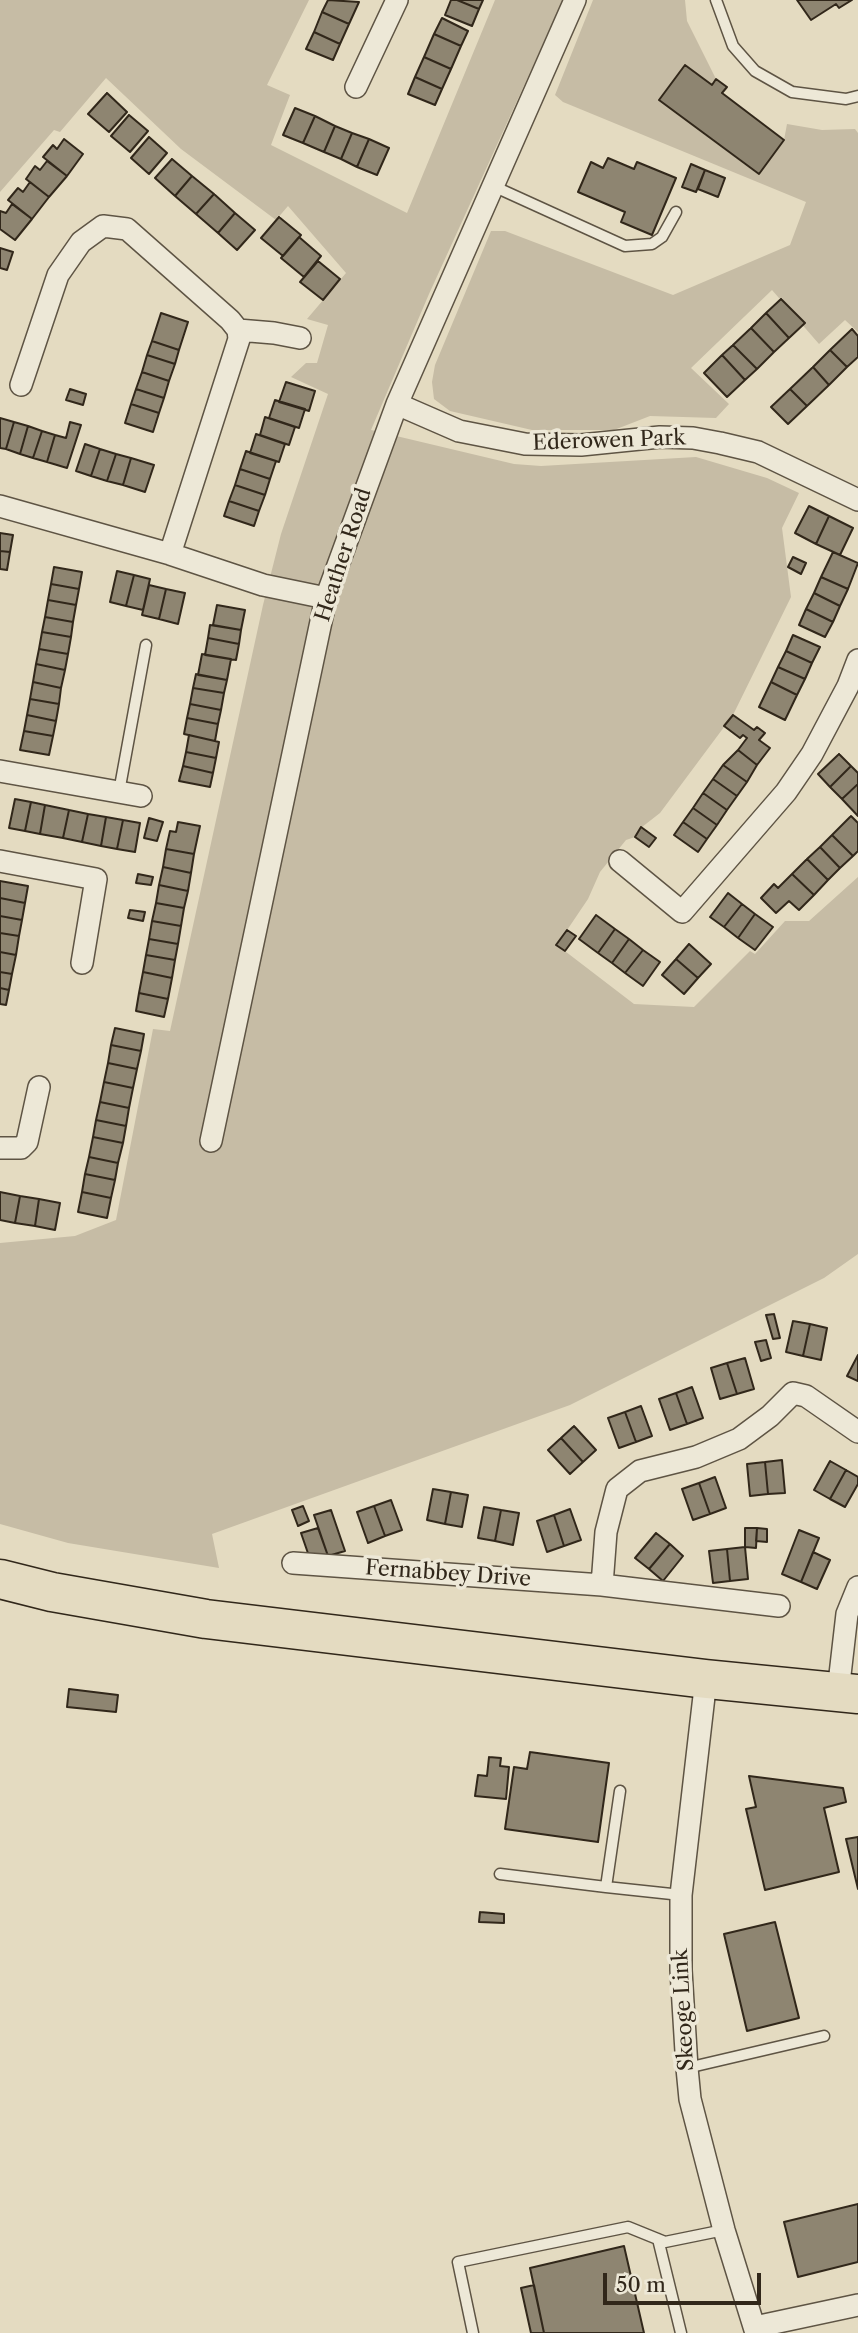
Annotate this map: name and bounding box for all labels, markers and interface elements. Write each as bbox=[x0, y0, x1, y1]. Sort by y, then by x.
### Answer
street label: Ederowen Park bbox=[532, 426, 686, 456]
street label: Heather Road bbox=[311, 485, 377, 625]
street label: Fernabbey Drive bbox=[364, 1556, 532, 1592]
street label: Skeoge Link bbox=[668, 1948, 700, 2072]
scale bar bbox=[606, 2260, 764, 2304]
text: 50 m bbox=[616, 2272, 666, 2297]

